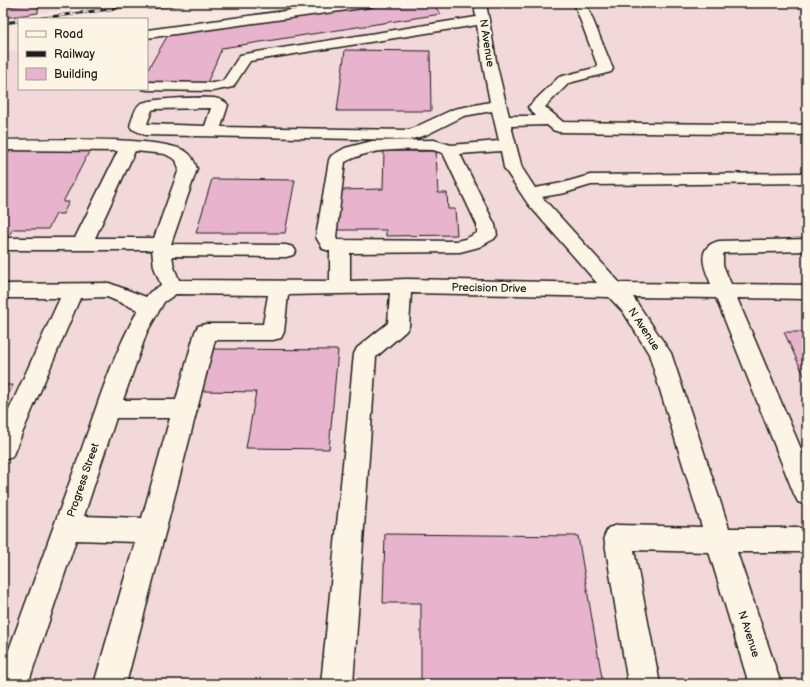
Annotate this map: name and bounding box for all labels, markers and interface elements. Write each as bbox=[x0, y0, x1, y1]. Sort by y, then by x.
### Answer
legend bbox=[18, 18, 148, 90]
street label: N Avenue bbox=[477, 18, 497, 68]
text: Road bbox=[54, 27, 83, 42]
text: Railway bbox=[54, 47, 96, 62]
text: Building bbox=[54, 67, 98, 82]
street label: Precision Drive bbox=[451, 281, 527, 295]
street label: N Avenue bbox=[625, 305, 663, 353]
street label: Progress Street bbox=[64, 441, 102, 519]
street label: N Avenue bbox=[735, 609, 763, 659]

